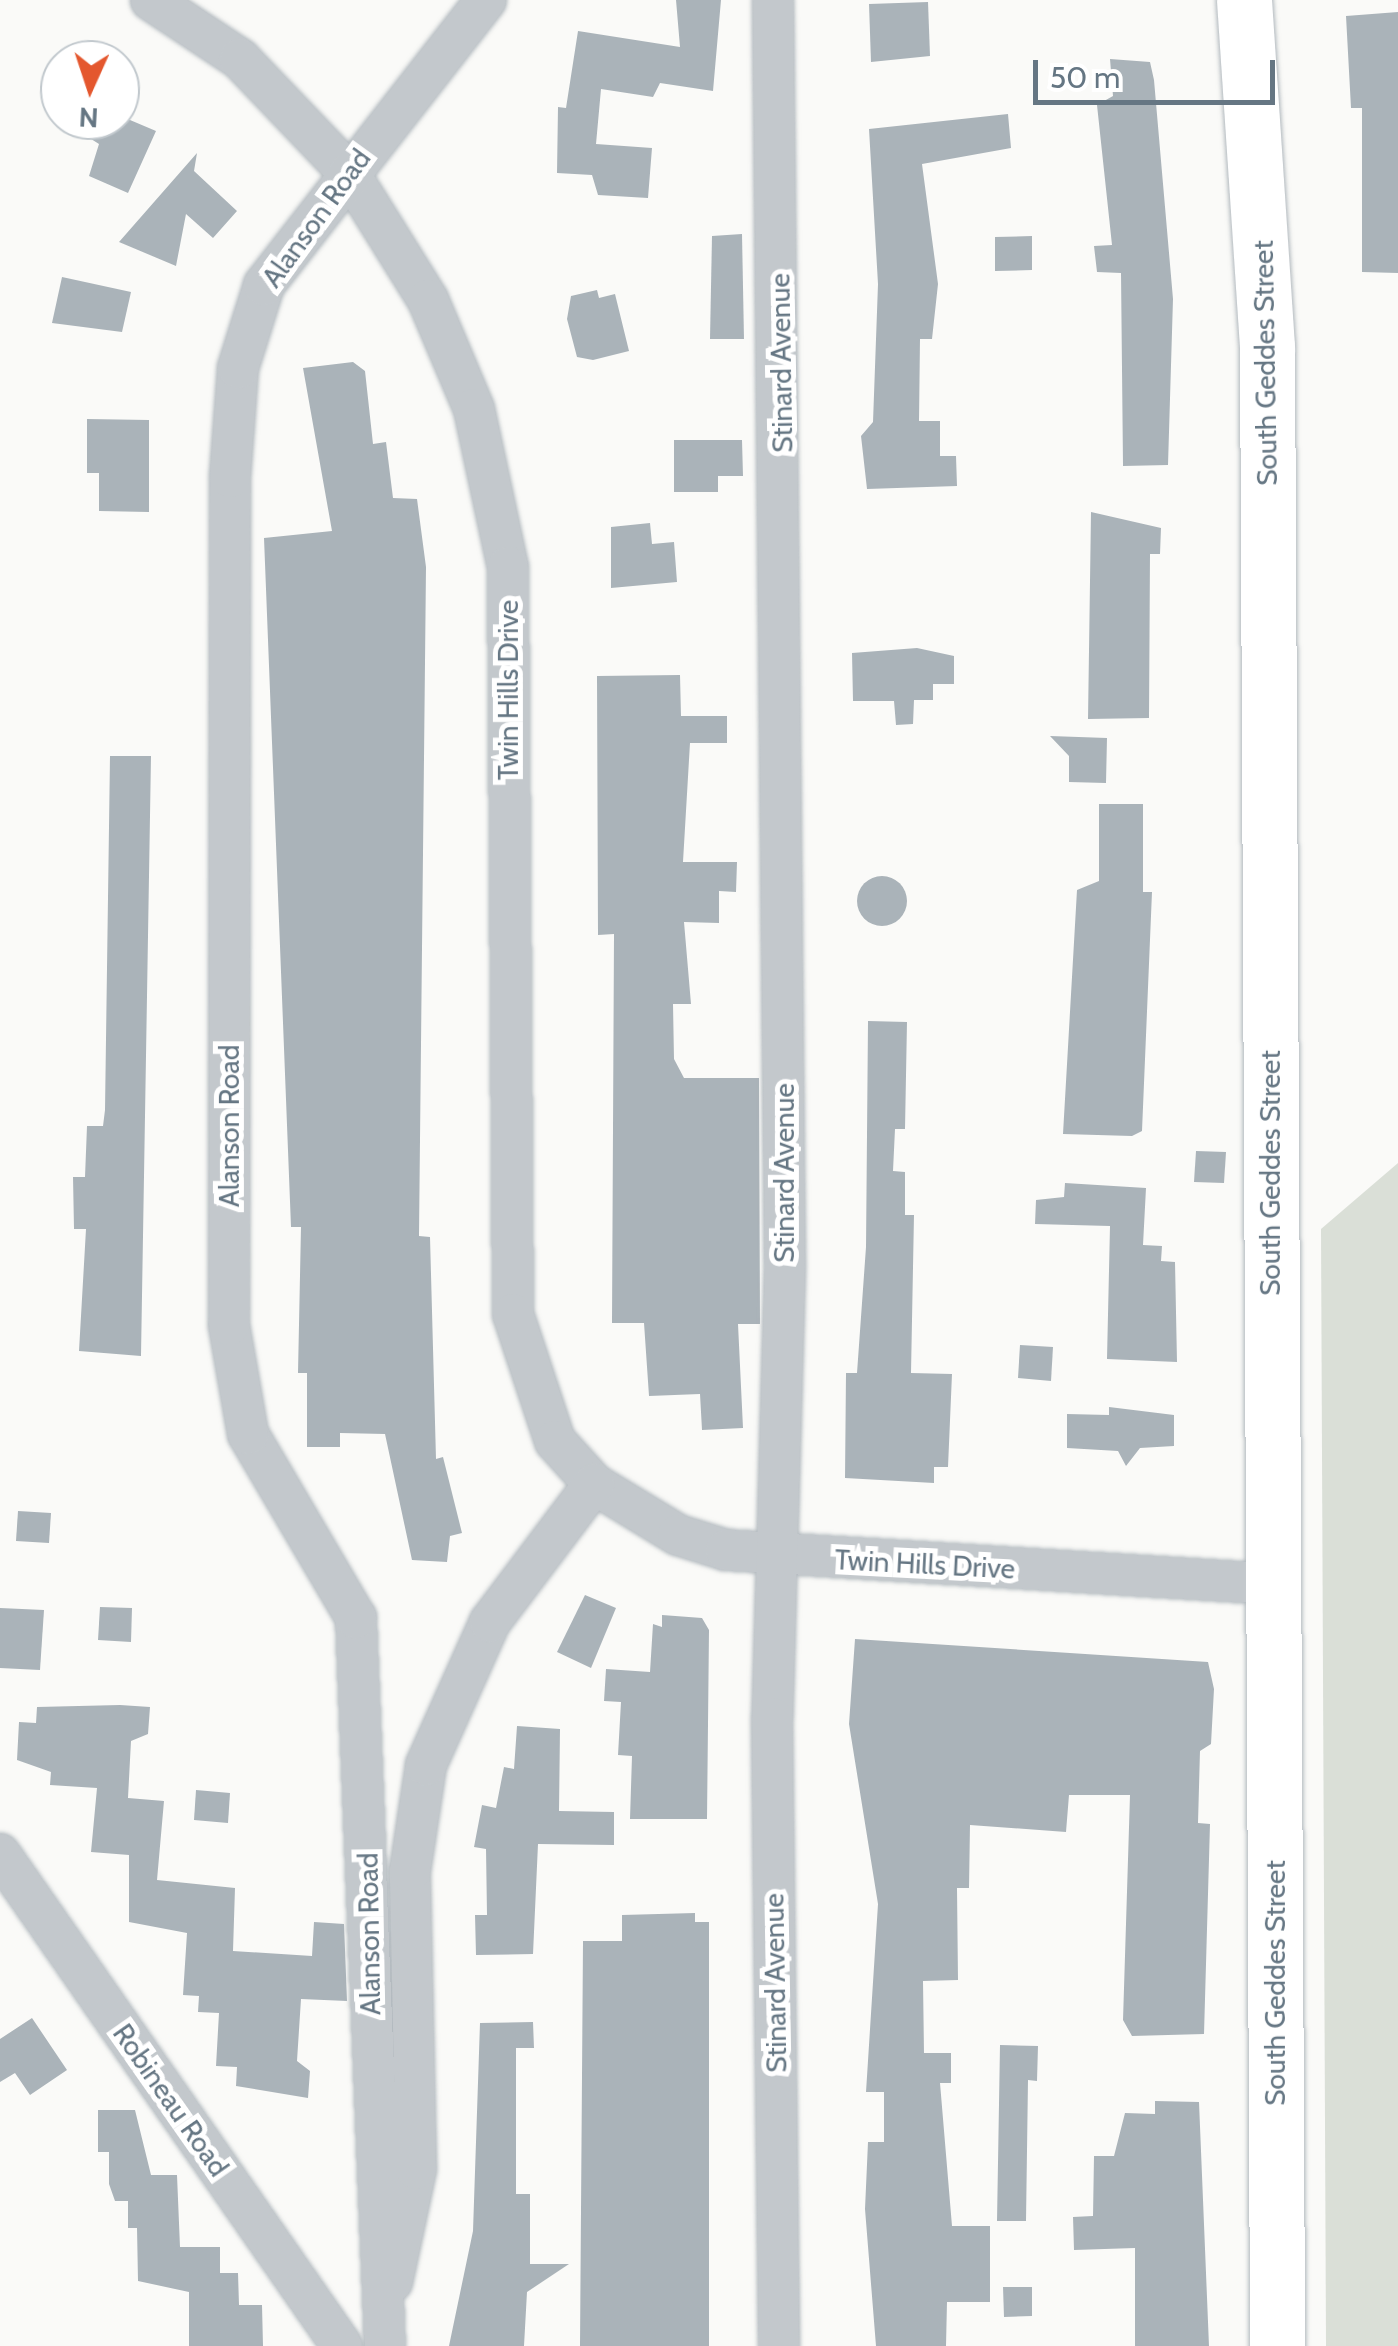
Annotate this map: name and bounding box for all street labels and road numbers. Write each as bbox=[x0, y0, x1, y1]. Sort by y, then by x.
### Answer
street label: Alanson Road bbox=[255, 142, 377, 294]
street label: South Geddes Street bbox=[1246, 240, 1284, 486]
street label: Stinard Avenue bbox=[763, 273, 799, 453]
street label: Twin Hills Drive bbox=[491, 600, 525, 780]
street label: Alanson Road bbox=[212, 1045, 246, 1207]
street label: South Geddes Street bbox=[1253, 1050, 1287, 1296]
street label: Stinard Avenue bbox=[767, 1083, 801, 1263]
street label: Twin Hills Drive bbox=[834, 1543, 1016, 1585]
street label: Alanson Road bbox=[351, 1853, 387, 2015]
street label: South Geddes Street bbox=[1258, 1860, 1292, 2106]
street label: Stinard Avenue bbox=[757, 1893, 793, 2073]
street label: Robineau Road bbox=[106, 2017, 236, 2183]

